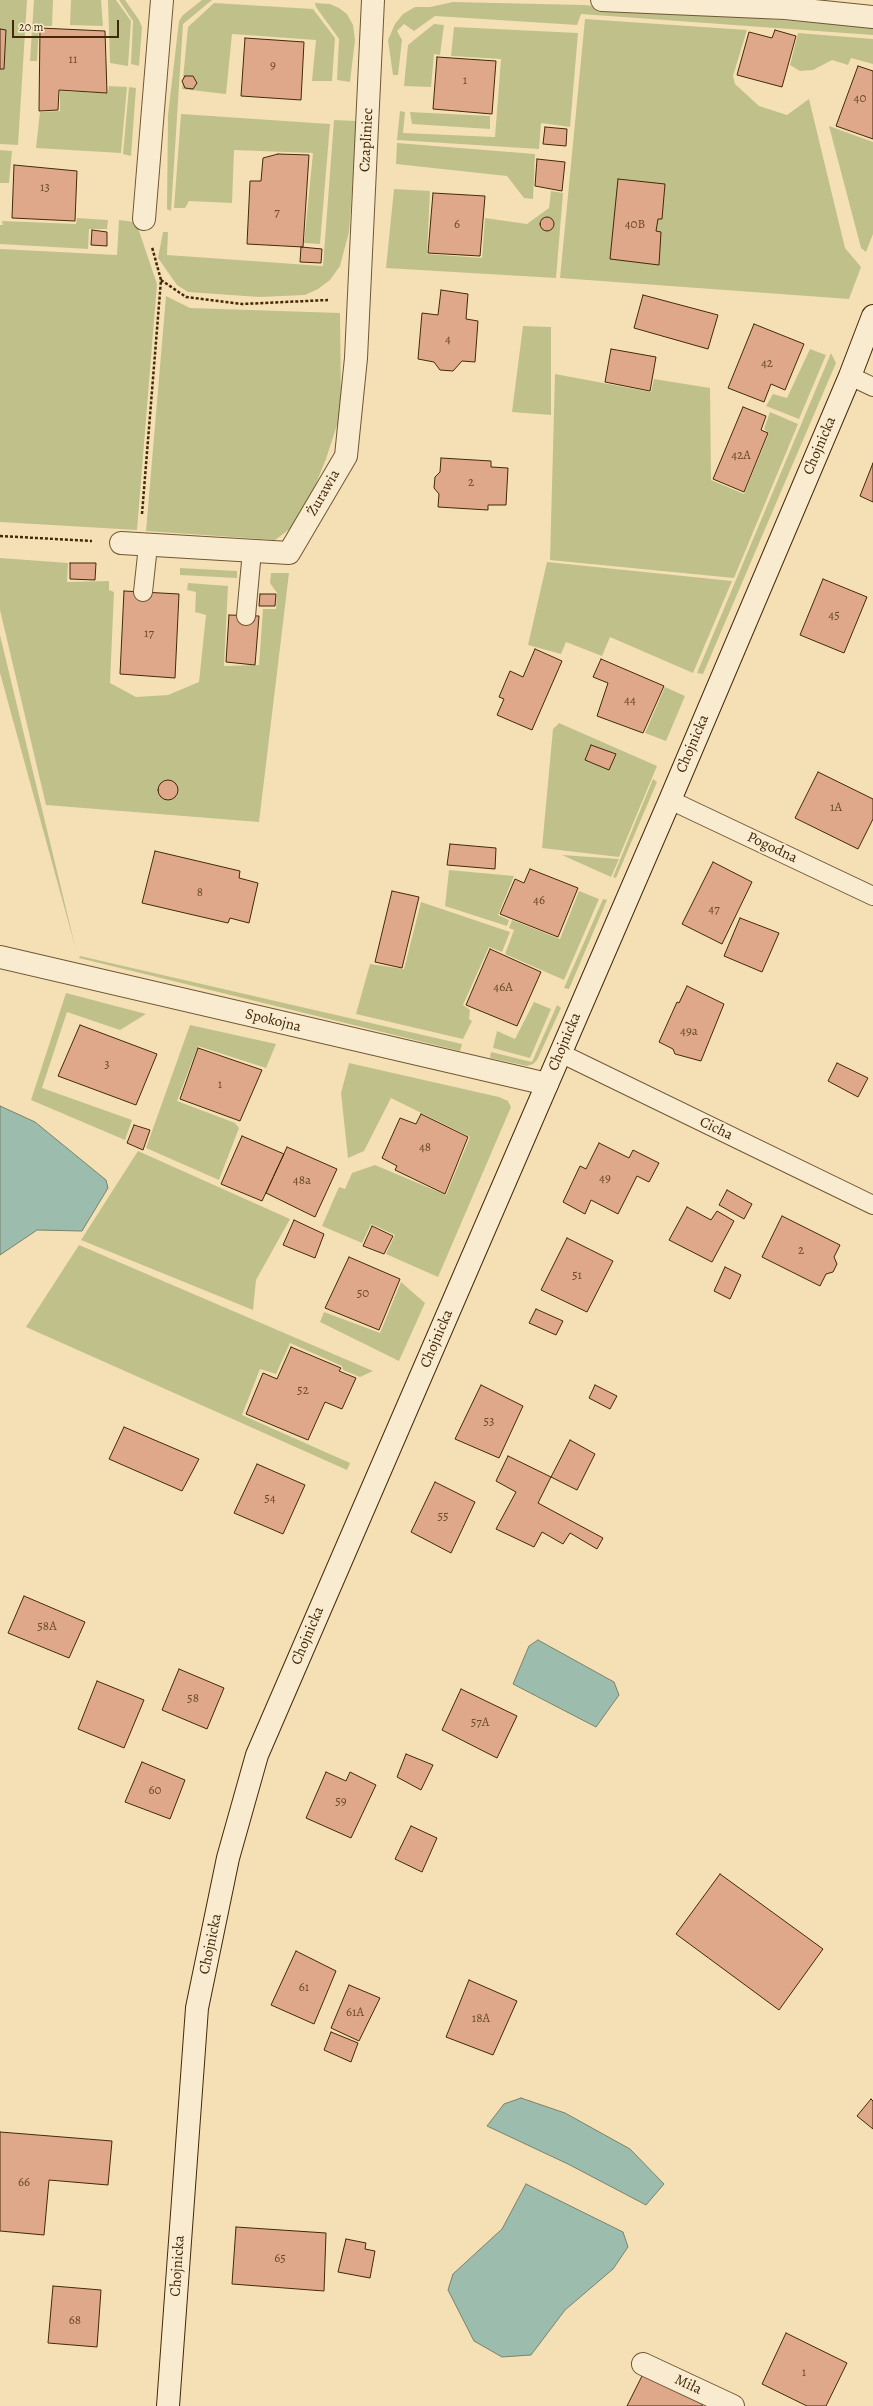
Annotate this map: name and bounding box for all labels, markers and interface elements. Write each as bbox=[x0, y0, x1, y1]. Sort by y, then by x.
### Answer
scale bar bbox=[14, 12, 121, 38]
text: 20 m bbox=[19, 19, 43, 35]
house number: 11 bbox=[69, 52, 77, 68]
house number: 9 bbox=[270, 58, 276, 74]
house number: 1 bbox=[463, 73, 467, 89]
house number: 40 bbox=[854, 91, 866, 107]
street label: Czapliniec bbox=[356, 107, 378, 173]
house number: 13 bbox=[40, 180, 50, 196]
house number: 7 bbox=[274, 205, 280, 221]
house number: 6 bbox=[454, 217, 460, 233]
house number: 40B bbox=[625, 217, 645, 233]
house number: 4 bbox=[445, 332, 451, 348]
house number: 42 bbox=[761, 356, 773, 372]
street label: Chojnicka bbox=[800, 414, 840, 478]
house number: 42A bbox=[731, 448, 751, 464]
street label: Żurawia bbox=[304, 467, 344, 519]
house number: 2 bbox=[468, 475, 474, 491]
house number: 45 bbox=[828, 608, 840, 624]
house number: 17 bbox=[144, 626, 154, 642]
house number: 44 bbox=[624, 693, 636, 709]
street label: Chojnicka bbox=[673, 712, 713, 776]
house number: 1A bbox=[830, 800, 842, 816]
street label: Pogodna bbox=[744, 829, 800, 867]
house number: 8 bbox=[197, 885, 203, 901]
house number: 46 bbox=[533, 893, 545, 909]
house number: 47 bbox=[708, 902, 720, 918]
house number: 46A bbox=[493, 980, 513, 996]
street label: Spokojna bbox=[243, 1005, 303, 1037]
street label: Chojnicka bbox=[545, 1010, 585, 1074]
house number: 49a bbox=[680, 1024, 698, 1040]
house number: 3 bbox=[104, 1057, 110, 1073]
house number: 1 bbox=[218, 1077, 222, 1093]
street label: Cicha bbox=[696, 1113, 736, 1145]
house number: 48 bbox=[419, 1140, 431, 1156]
house number: 49 bbox=[599, 1171, 611, 1187]
house number: 48a bbox=[293, 1173, 311, 1189]
house number: 2 bbox=[798, 1243, 804, 1259]
house number: 51 bbox=[572, 1268, 582, 1284]
house number: 50 bbox=[357, 1286, 369, 1302]
street label: Chojnicka bbox=[417, 1307, 457, 1371]
house number: 52 bbox=[297, 1383, 309, 1399]
house number: 53 bbox=[484, 1414, 494, 1430]
house number: 54 bbox=[264, 1491, 276, 1507]
house number: 55 bbox=[437, 1509, 449, 1525]
street label: Chojnicka bbox=[288, 1604, 328, 1668]
house number: 58A bbox=[37, 1619, 57, 1635]
house number: 58 bbox=[187, 1691, 199, 1707]
house number: 57A bbox=[471, 1715, 489, 1731]
house number: 60 bbox=[149, 1783, 161, 1799]
house number: 59 bbox=[335, 1794, 347, 1810]
street label: Chojnicka bbox=[196, 1912, 226, 1976]
house number: 61 bbox=[299, 1980, 309, 1996]
house number: 61A bbox=[346, 2005, 364, 2021]
house number: 18A bbox=[472, 2011, 490, 2027]
house number: 66 bbox=[18, 2175, 30, 2191]
street label: Chojnicka bbox=[167, 2235, 189, 2297]
house number: 65 bbox=[274, 2251, 286, 2267]
house number: 68 bbox=[69, 2313, 81, 2329]
house number: 1 bbox=[802, 2365, 806, 2381]
street label: Miła bbox=[672, 2371, 704, 2399]

